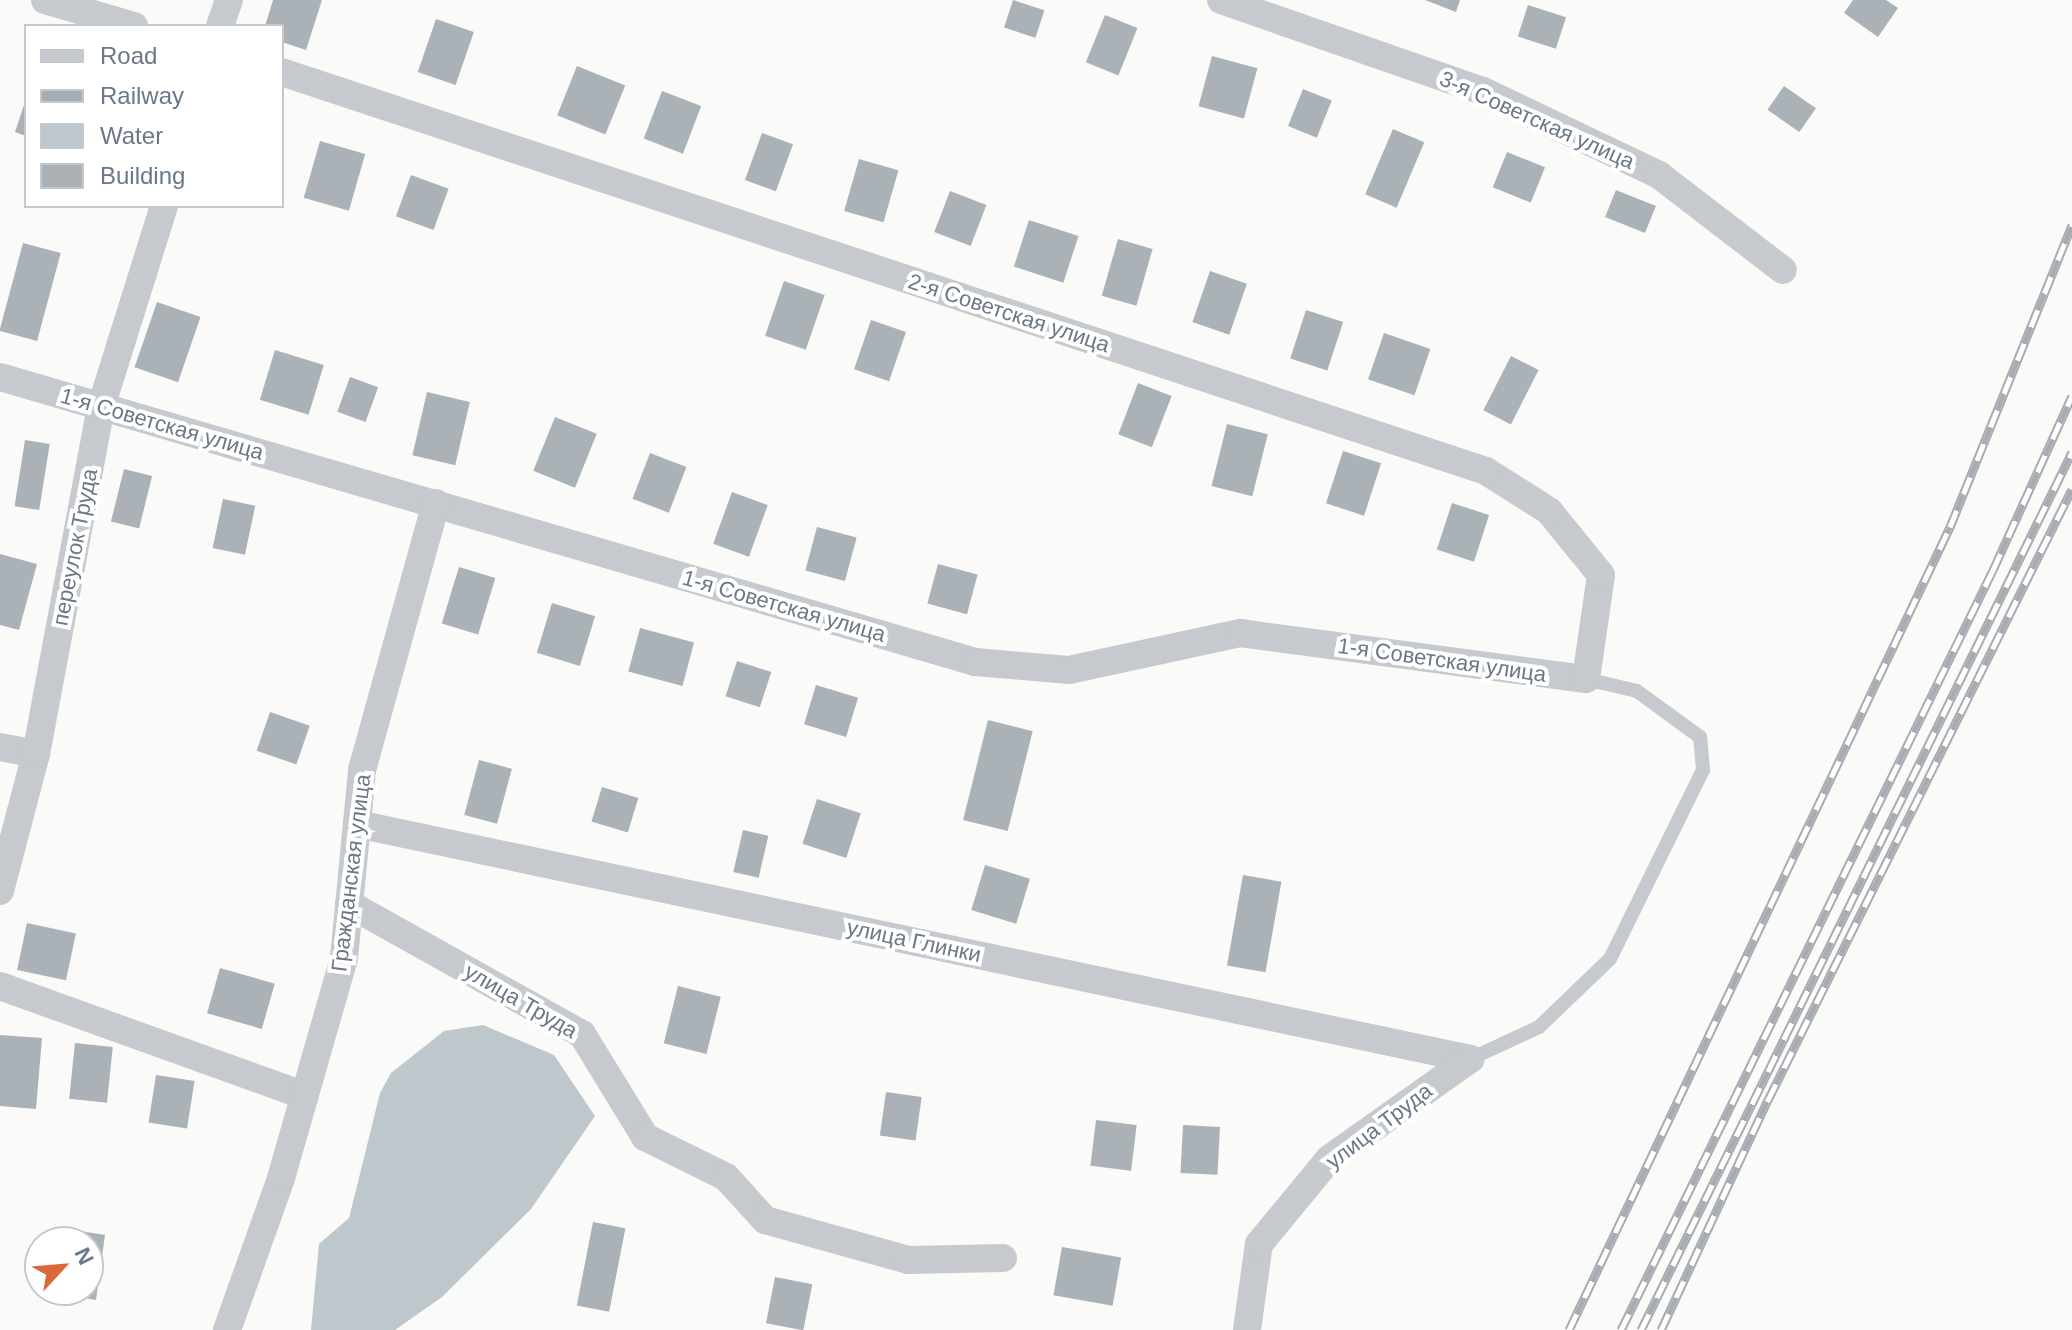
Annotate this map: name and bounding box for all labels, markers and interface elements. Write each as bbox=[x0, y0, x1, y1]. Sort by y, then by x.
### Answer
legend bbox=[24, 24, 284, 208]
text: Road bbox=[100, 42, 157, 69]
street label: 3-я Советская улица bbox=[1436, 65, 1638, 175]
text: Railway bbox=[100, 82, 184, 109]
text: Water bbox=[100, 122, 163, 149]
text: Building bbox=[100, 162, 185, 189]
street label: 2-я Советская улица bbox=[905, 268, 1113, 358]
street label: 1-я Советская улица bbox=[57, 382, 267, 466]
street label: переулок Труда bbox=[47, 466, 103, 628]
street label: 1-я Советская улица bbox=[679, 564, 889, 648]
street label: 1-я Советская улица bbox=[1336, 632, 1548, 688]
street label: Гражданская улица bbox=[326, 773, 376, 973]
street label: улица Глинки bbox=[845, 914, 983, 968]
street label: улица Труда bbox=[460, 958, 582, 1044]
street label: улица Труда bbox=[1321, 1078, 1437, 1174]
north arrow bbox=[24, 1226, 104, 1306]
text: N bbox=[70, 1244, 99, 1269]

